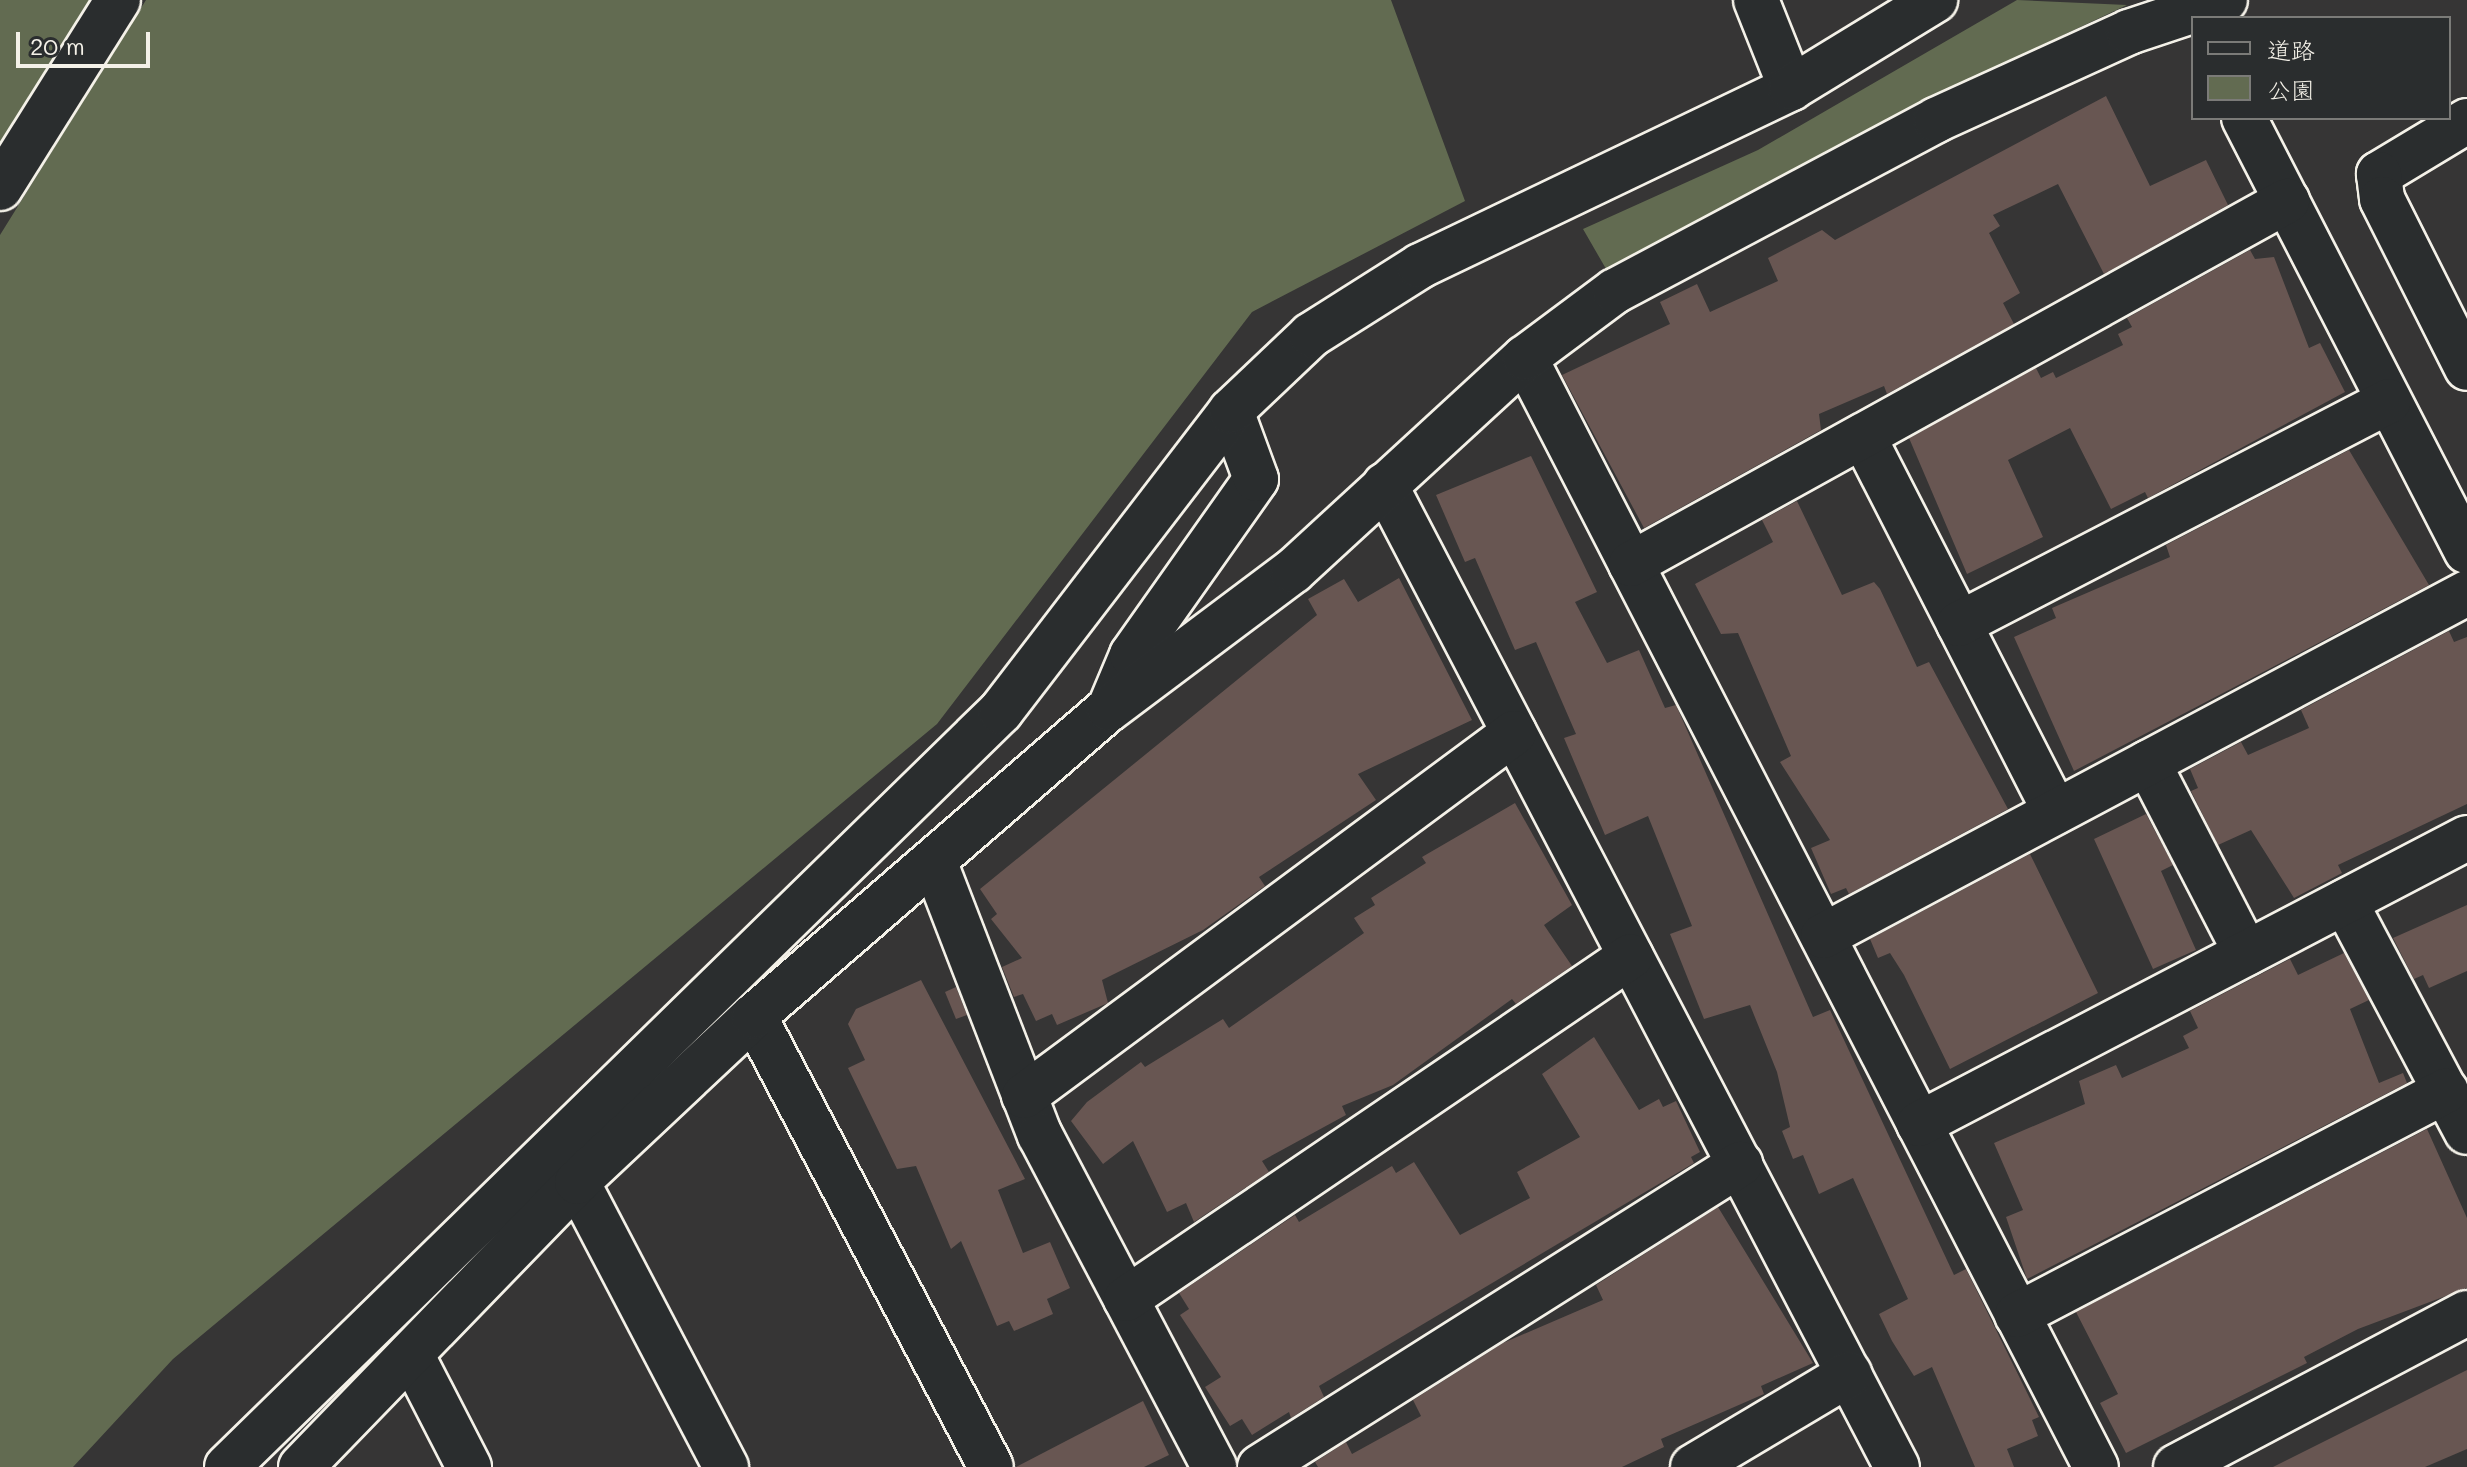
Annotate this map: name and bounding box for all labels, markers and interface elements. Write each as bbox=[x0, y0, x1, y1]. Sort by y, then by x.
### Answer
scale bar bbox=[20, 16, 154, 66]
legend bbox=[2191, 16, 2451, 120]
text: 20 m bbox=[30, 30, 85, 61]
text: 道路 bbox=[2267, 34, 2315, 65]
text: 公園 bbox=[2267, 74, 2315, 105]

